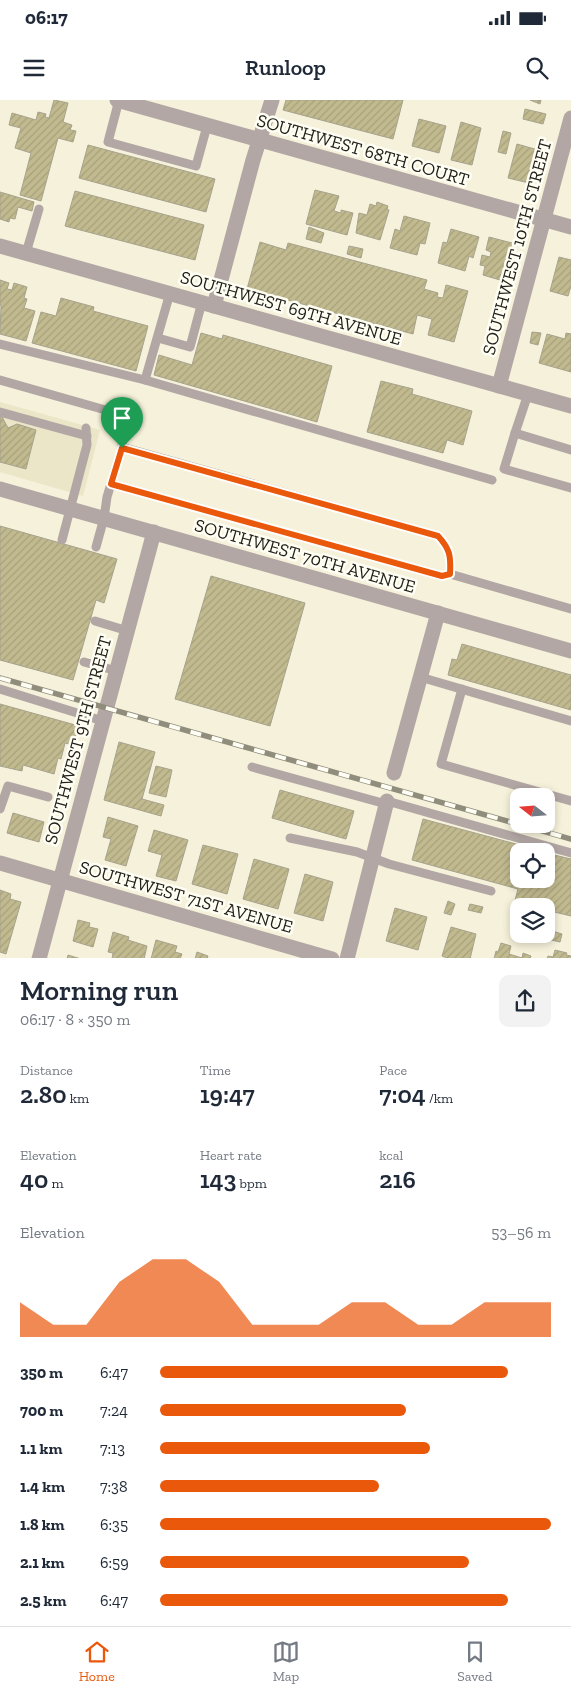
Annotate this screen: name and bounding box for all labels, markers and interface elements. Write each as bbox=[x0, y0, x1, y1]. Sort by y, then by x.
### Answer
text: 06:17 bbox=[25, 6, 68, 29]
icon: menu bbox=[20, 54, 48, 82]
text: Runloop bbox=[245, 54, 326, 81]
icon: search bbox=[523, 54, 551, 82]
street label: SOUTHWEST 68TH COURT bbox=[254, 109, 472, 191]
street label: SOUTHWEST 10TH STREET bbox=[478, 137, 556, 357]
street label: SOUTHWEST 69TH AVENUE bbox=[178, 266, 404, 350]
pin bbox=[101, 397, 143, 448]
icon: arrive bbox=[108, 404, 136, 432]
street label: SOUTHWEST 70TH AVENUE bbox=[192, 514, 418, 598]
street label: SOUTHWEST 9TH STREET bbox=[40, 634, 116, 846]
north arrow bbox=[510, 788, 555, 832]
map controls bbox=[510, 788, 555, 943]
button: locate bbox=[510, 843, 555, 888]
street label: SOUTHWEST 71ST AVENUE bbox=[77, 856, 295, 938]
button: layers bbox=[510, 898, 555, 943]
text: Morning run bbox=[20, 974, 178, 1007]
button: share bbox=[499, 975, 551, 1027]
text: 06:17 · 8 × 350 m bbox=[20, 1010, 130, 1029]
text: Distance bbox=[20, 1062, 73, 1079]
text: Time bbox=[200, 1062, 231, 1079]
text: Pace bbox=[379, 1062, 407, 1079]
text: 2.80 bbox=[20, 1079, 67, 1109]
text: 19:47 bbox=[200, 1079, 255, 1109]
text: 7:04 bbox=[379, 1079, 426, 1109]
text: km bbox=[67, 1090, 89, 1107]
text: /km bbox=[426, 1090, 453, 1107]
text: Elevation bbox=[20, 1147, 77, 1164]
text: Heart rate bbox=[200, 1147, 262, 1164]
text: kcal bbox=[379, 1147, 403, 1164]
text: 40 bbox=[20, 1164, 48, 1194]
text: 143 bbox=[200, 1164, 236, 1194]
text: 216 bbox=[379, 1164, 416, 1194]
text: m bbox=[48, 1175, 64, 1192]
text: bpm bbox=[236, 1175, 267, 1192]
text: Elevation bbox=[20, 1223, 85, 1242]
text: 53–56 m bbox=[491, 1223, 551, 1242]
text: 350 m bbox=[20, 1363, 63, 1382]
text: 6:47 bbox=[100, 1363, 128, 1382]
text: 700 m bbox=[20, 1401, 63, 1420]
text: 7:24 bbox=[100, 1401, 128, 1420]
text: 1.1 km bbox=[20, 1439, 62, 1458]
text: 7:13 bbox=[100, 1439, 125, 1458]
text: 1.4 km bbox=[20, 1477, 65, 1496]
text: 7:38 bbox=[100, 1477, 128, 1496]
text: 1.8 km bbox=[20, 1515, 65, 1534]
text: 6:35 bbox=[100, 1515, 128, 1534]
text: 2.1 km bbox=[20, 1553, 65, 1572]
text: 6:59 bbox=[100, 1553, 129, 1572]
text: 2.5 km bbox=[20, 1591, 66, 1610]
text: 6:47 bbox=[100, 1591, 128, 1610]
tab: Home bbox=[79, 1638, 115, 1685]
tab: Map bbox=[272, 1638, 300, 1685]
tab: Saved bbox=[457, 1638, 492, 1685]

